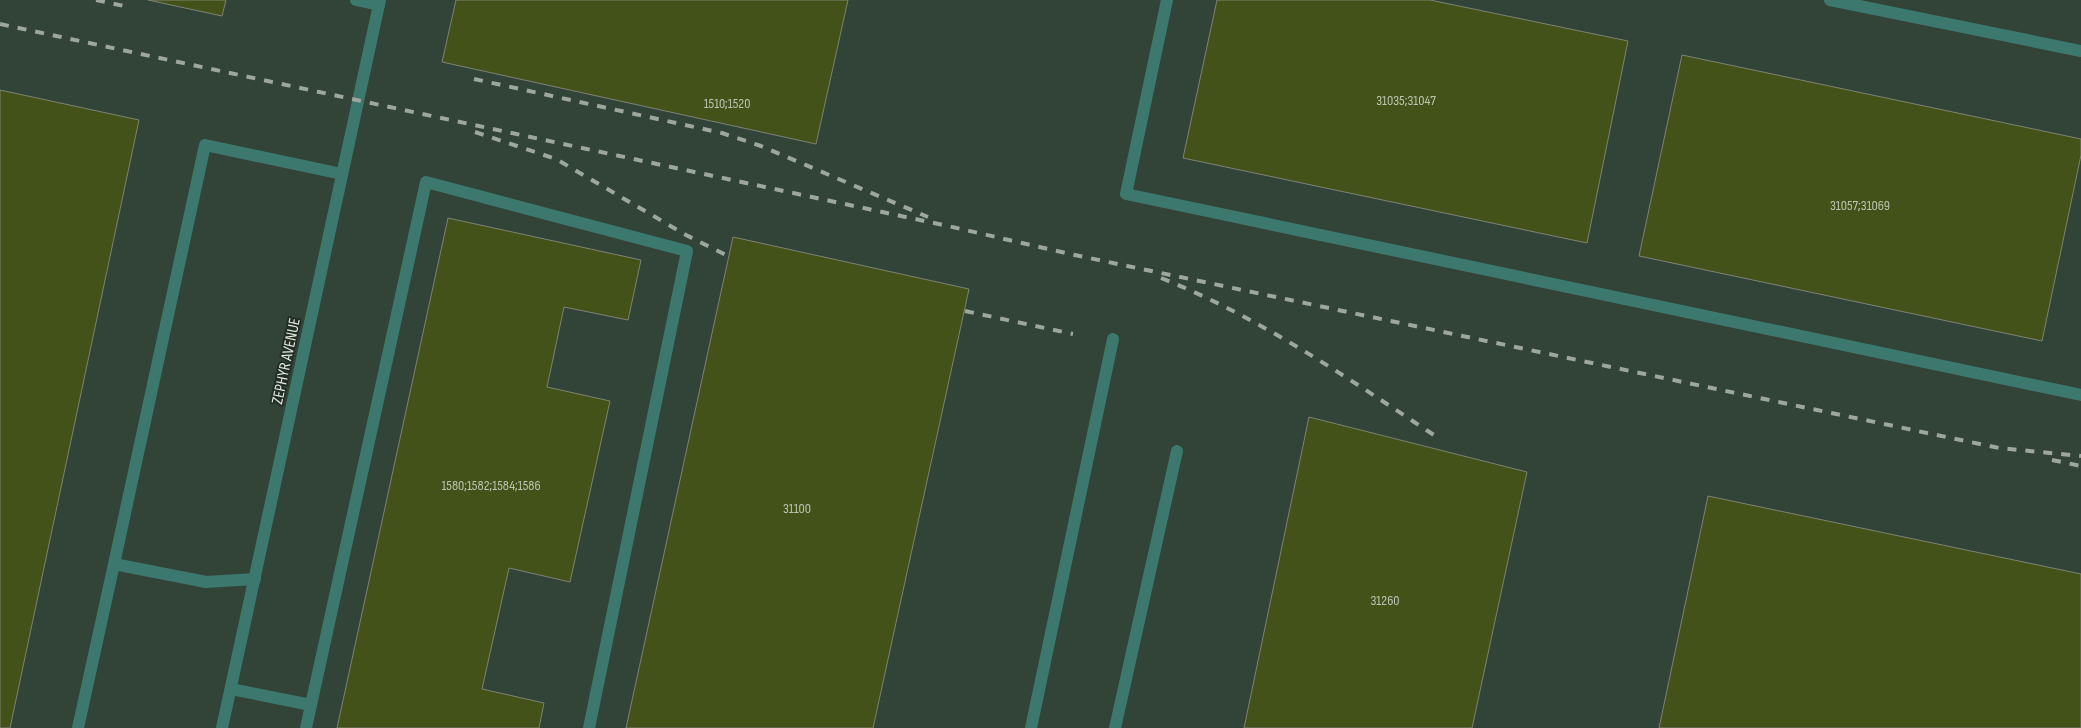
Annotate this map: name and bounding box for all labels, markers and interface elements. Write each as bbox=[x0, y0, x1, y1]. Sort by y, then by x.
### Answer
house number: 31035;31047 bbox=[1376, 92, 1436, 109]
house number: 1510;1520 bbox=[704, 95, 750, 112]
house number: 31057;31069 bbox=[1830, 197, 1890, 214]
street label: ZEPHYR AVENUE bbox=[268, 317, 305, 406]
house number: 1580;1582;1584;1586 bbox=[441, 477, 541, 494]
house number: 31100 bbox=[783, 500, 811, 517]
house number: 31260 bbox=[1370, 592, 1400, 609]

